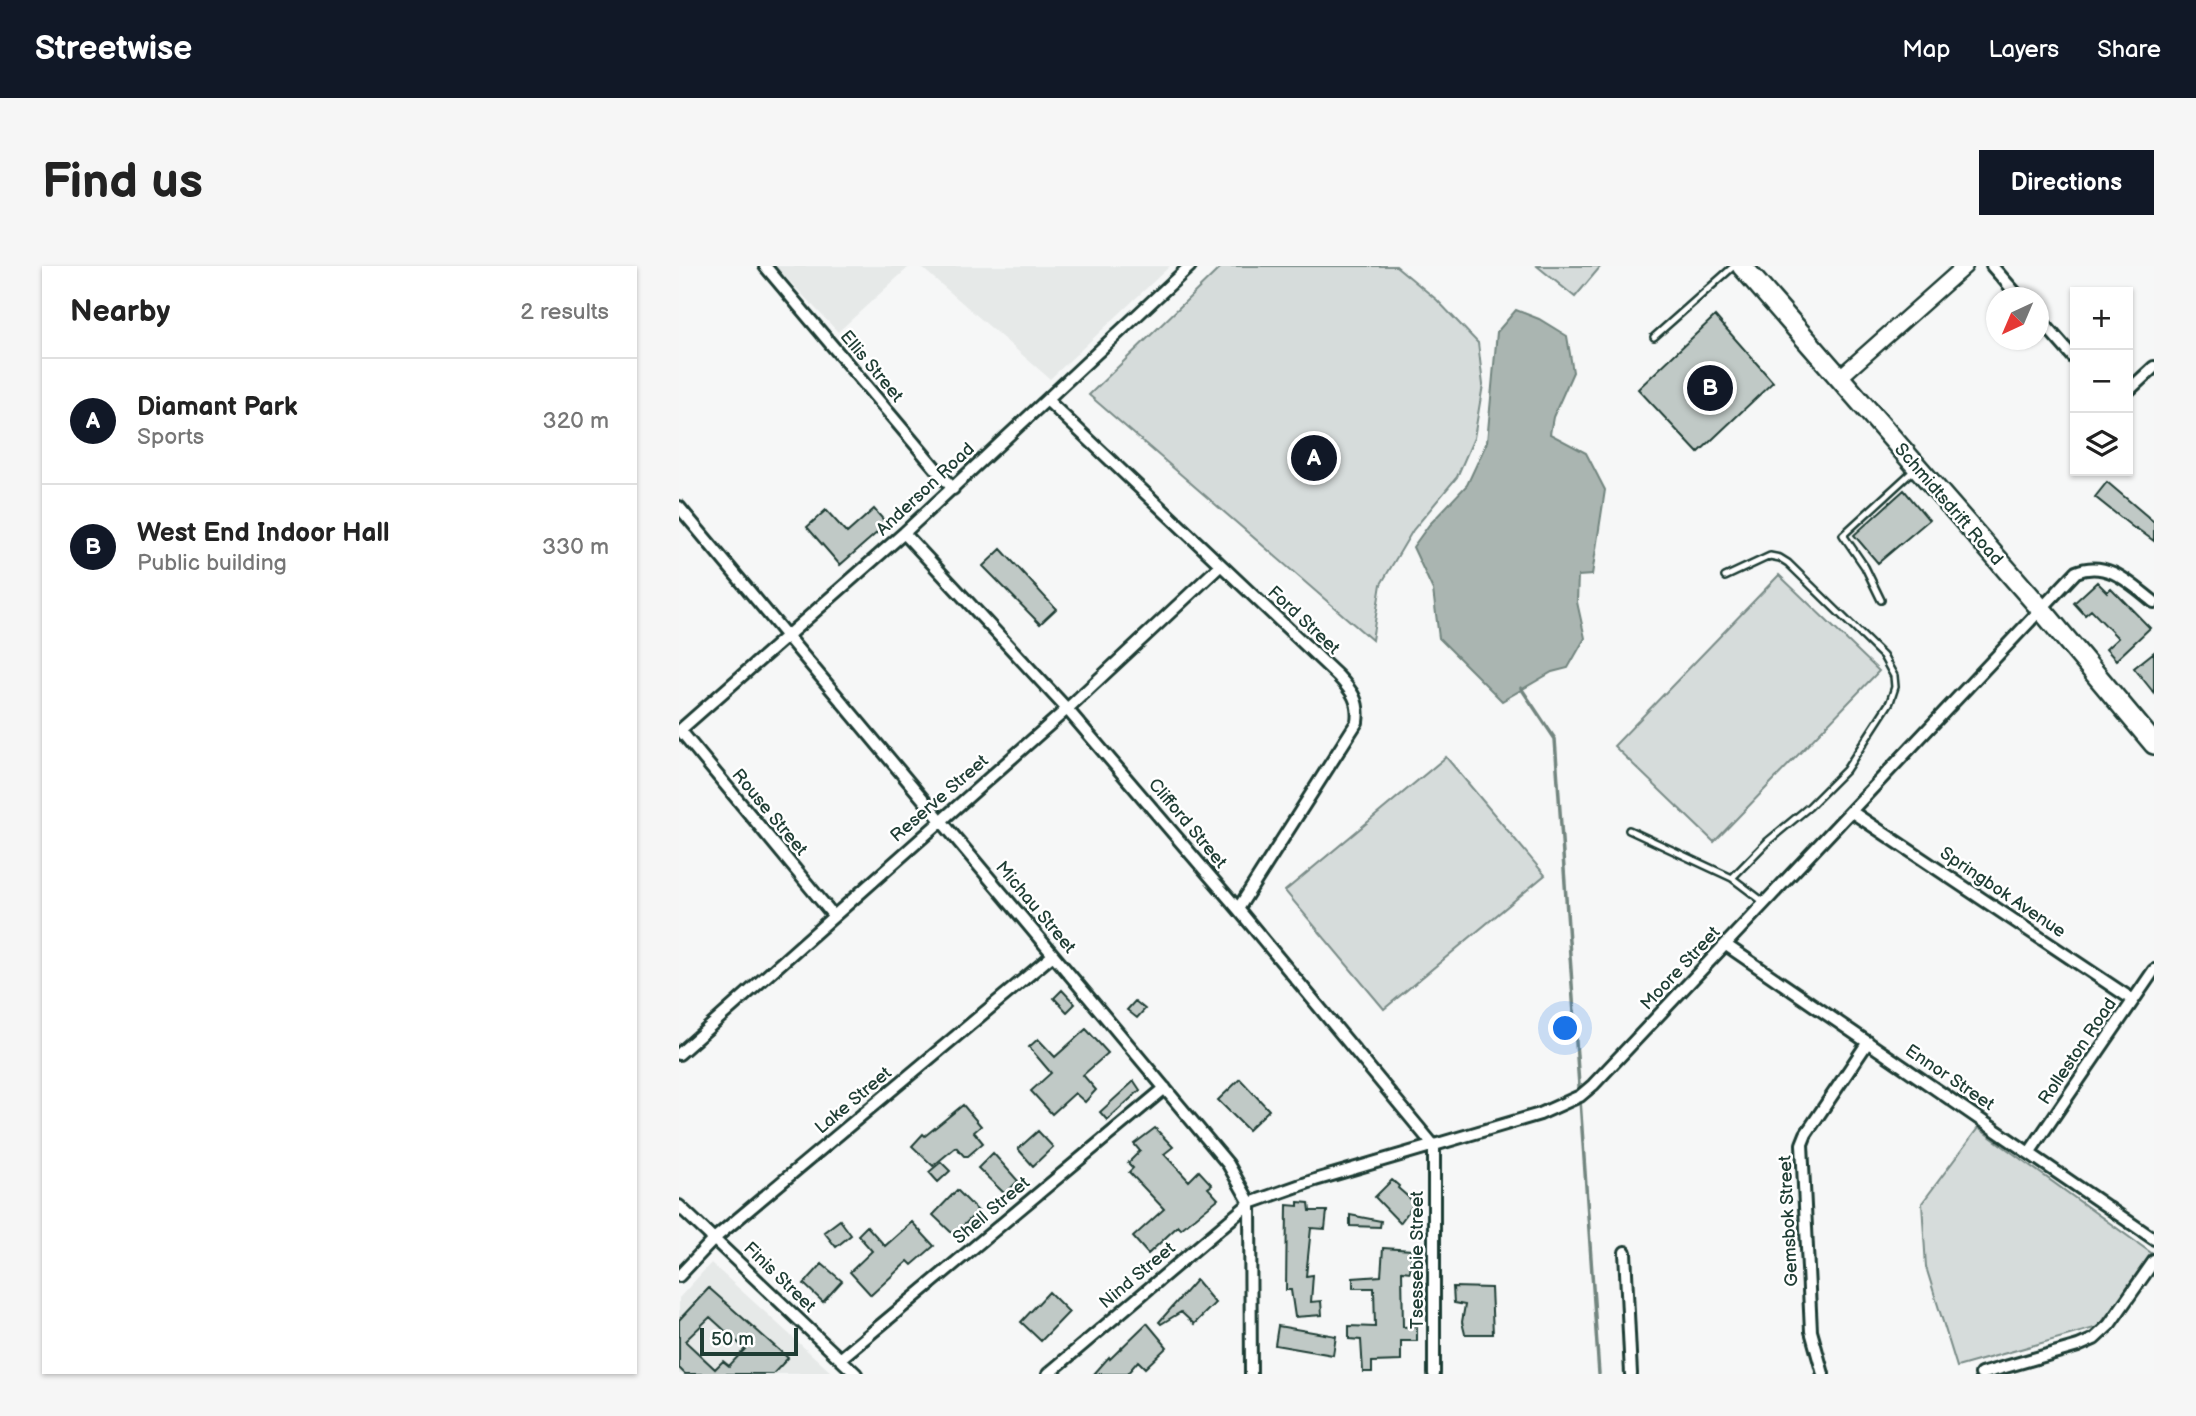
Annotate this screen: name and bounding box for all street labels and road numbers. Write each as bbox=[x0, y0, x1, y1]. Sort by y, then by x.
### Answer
street label: Ellis Street bbox=[836, 326, 908, 407]
street label: Anderson Road bbox=[872, 439, 979, 540]
street label: Schmidtsdrift Road bbox=[1890, 439, 2007, 570]
street label: Ford Street bbox=[1263, 582, 1344, 659]
street label: Reserve Street bbox=[886, 750, 993, 847]
street label: Rouse Street bbox=[727, 765, 812, 860]
street label: Clifford Street bbox=[1144, 774, 1232, 873]
street label: Springbok Avenue bbox=[1936, 843, 2070, 942]
street label: Michau Street bbox=[991, 857, 1080, 958]
street label: Moore Street bbox=[1636, 922, 1725, 1015]
street label: Rolleston Road bbox=[2034, 994, 2121, 1109]
street label: Ennor Street bbox=[1901, 1040, 1999, 1115]
street label: Lake Street bbox=[811, 1062, 896, 1138]
street label: Gemsbok Street bbox=[1775, 1155, 1802, 1287]
street label: Shell Street bbox=[949, 1172, 1034, 1248]
street label: Tsessebie Street bbox=[1407, 1191, 1428, 1329]
street label: Nind Street bbox=[1095, 1237, 1180, 1313]
street label: Finis Street bbox=[739, 1238, 820, 1317]

